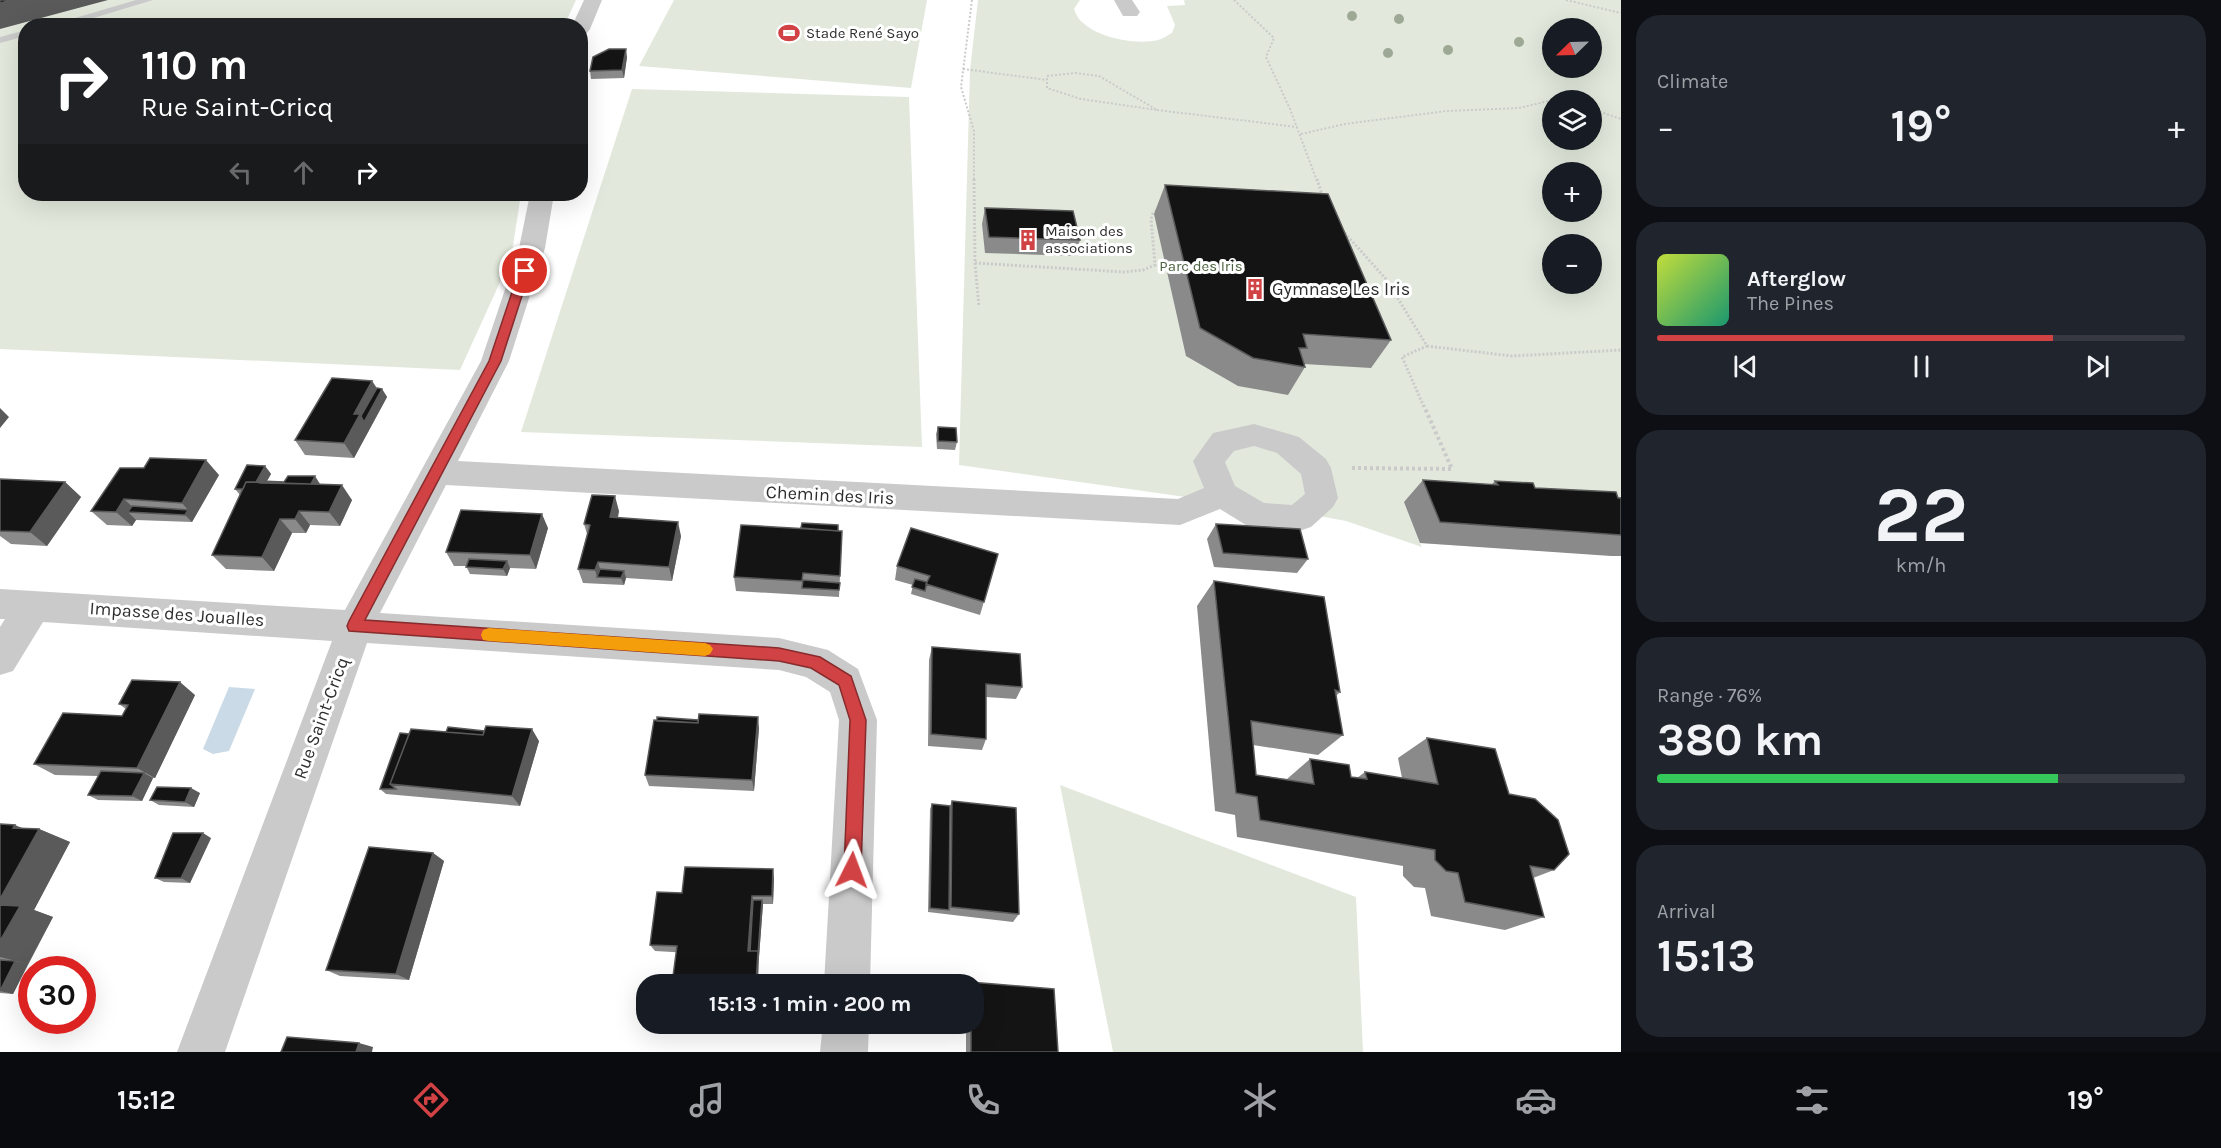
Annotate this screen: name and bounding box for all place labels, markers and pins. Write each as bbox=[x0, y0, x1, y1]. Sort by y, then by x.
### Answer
sports icon: Stade René Sayo bbox=[777, 21, 801, 45]
place label: Stade René Sayo bbox=[806, 24, 919, 42]
place label: Maison des associations bbox=[1045, 222, 1133, 257]
building icon: Maison des associations bbox=[1016, 228, 1040, 252]
pin bbox=[499, 245, 550, 296]
building icon: Gymnase Les Iris bbox=[1243, 277, 1267, 301]
place label: Gymnase Les Iris bbox=[1272, 278, 1410, 300]

